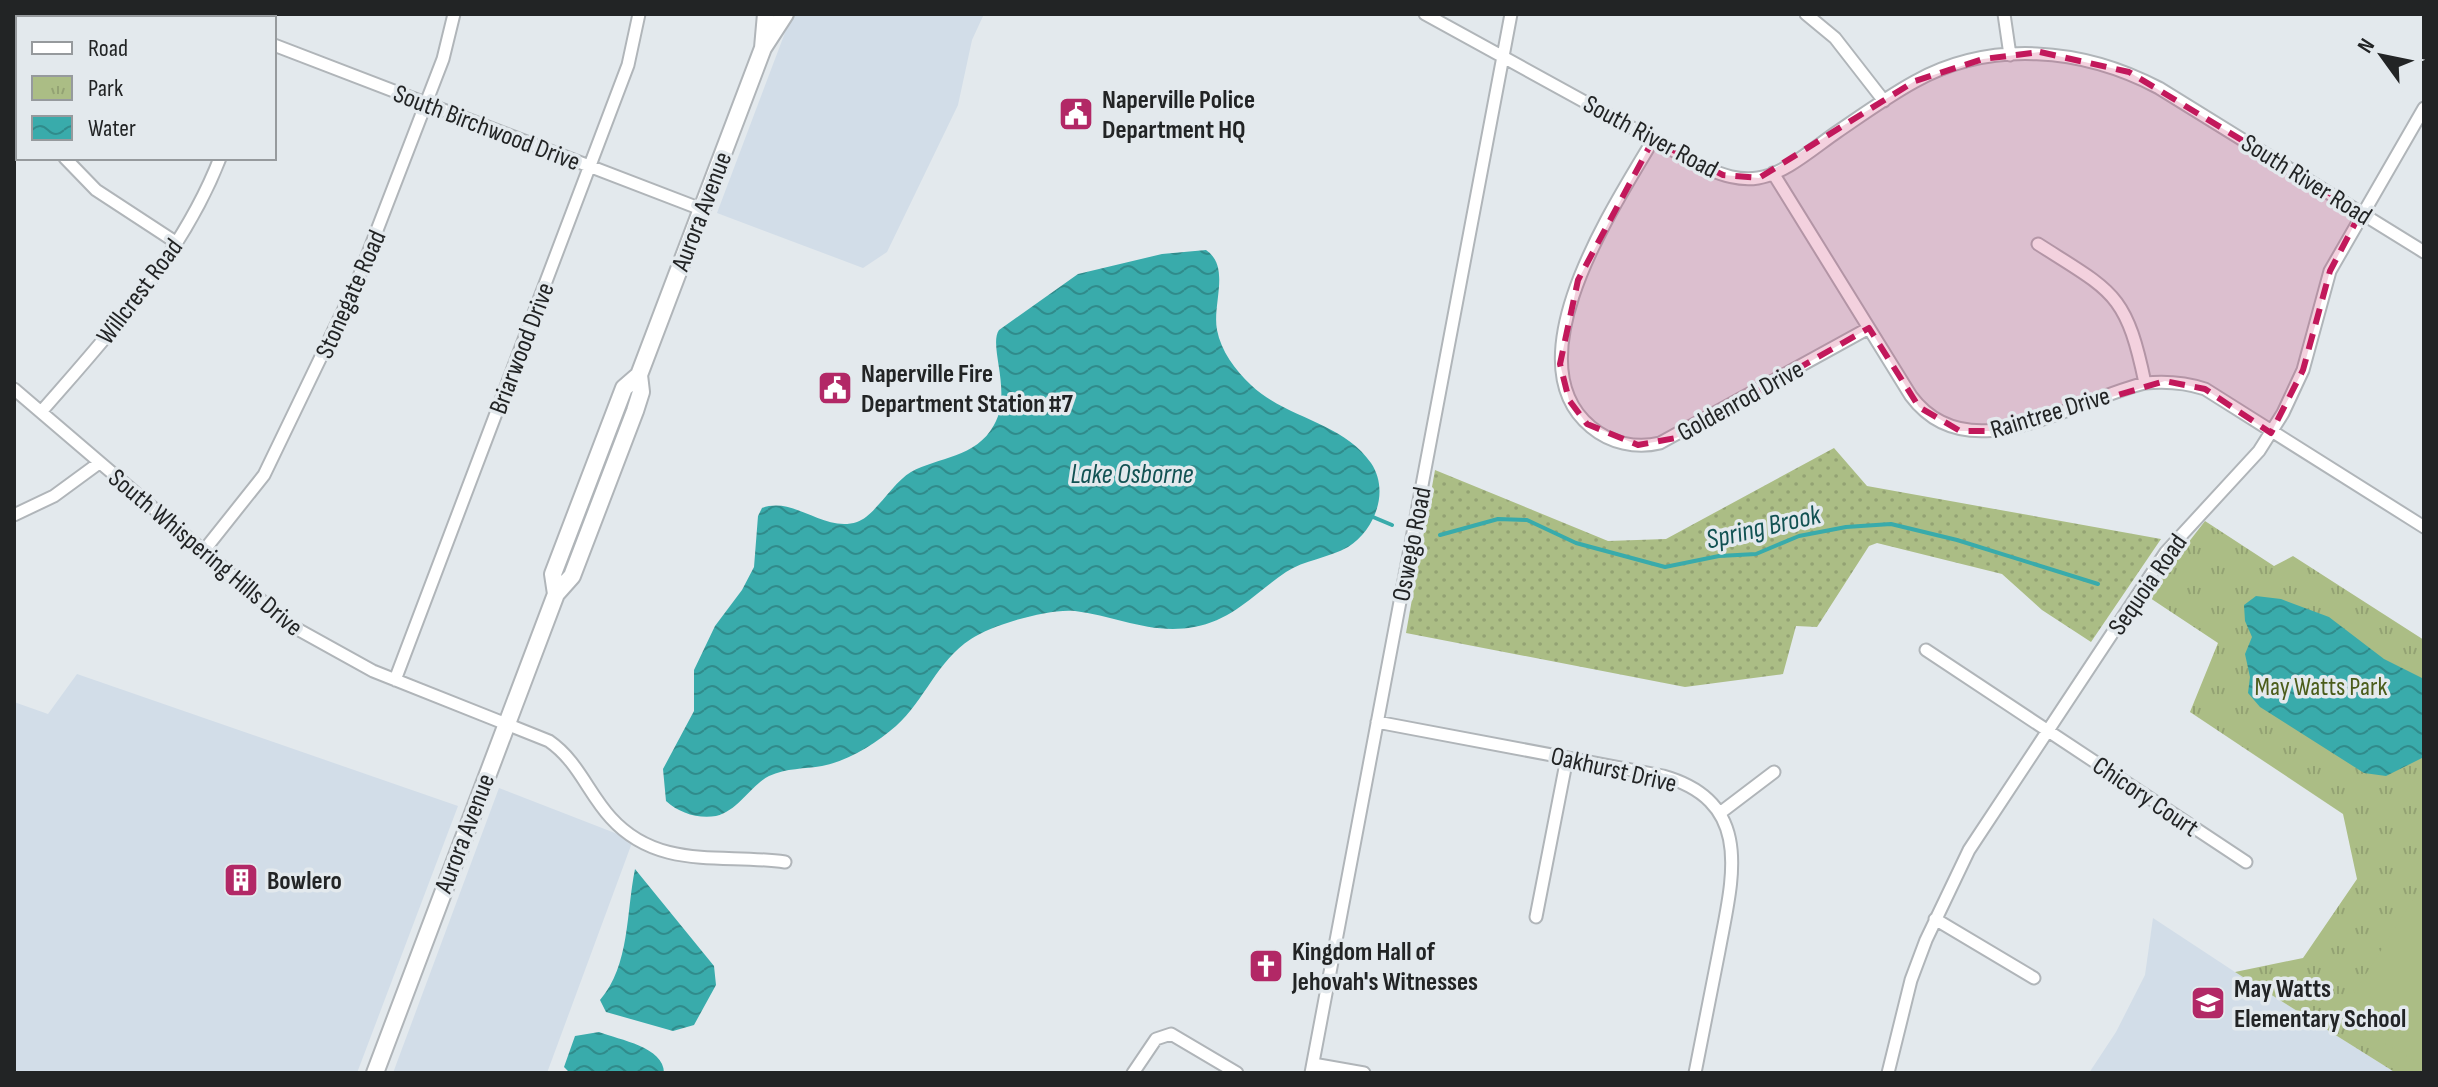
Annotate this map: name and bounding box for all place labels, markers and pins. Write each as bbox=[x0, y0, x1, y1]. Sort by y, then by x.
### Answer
place label: Naperville Police Department HQ bbox=[1102, 85, 1255, 146]
public building icon: Naperville Police Department HQ bbox=[1057, 95, 1095, 133]
place label: Naperville Fire Department Station #7 bbox=[861, 359, 1074, 420]
public building icon: Naperville Fire Department Station #7 bbox=[816, 369, 854, 407]
building icon: Bowlero bbox=[222, 861, 260, 899]
place label: Bowlero bbox=[267, 866, 342, 897]
place label: Kingdom Hall of Jehovah's Witnesses bbox=[1291, 937, 1478, 998]
church icon: Kingdom Hall of Jehovah's Witnesses bbox=[1247, 947, 1285, 985]
place label: May Watts Elementary School bbox=[2234, 974, 2406, 1035]
school or university icon: May Watts Elementary School bbox=[2189, 984, 2227, 1022]

